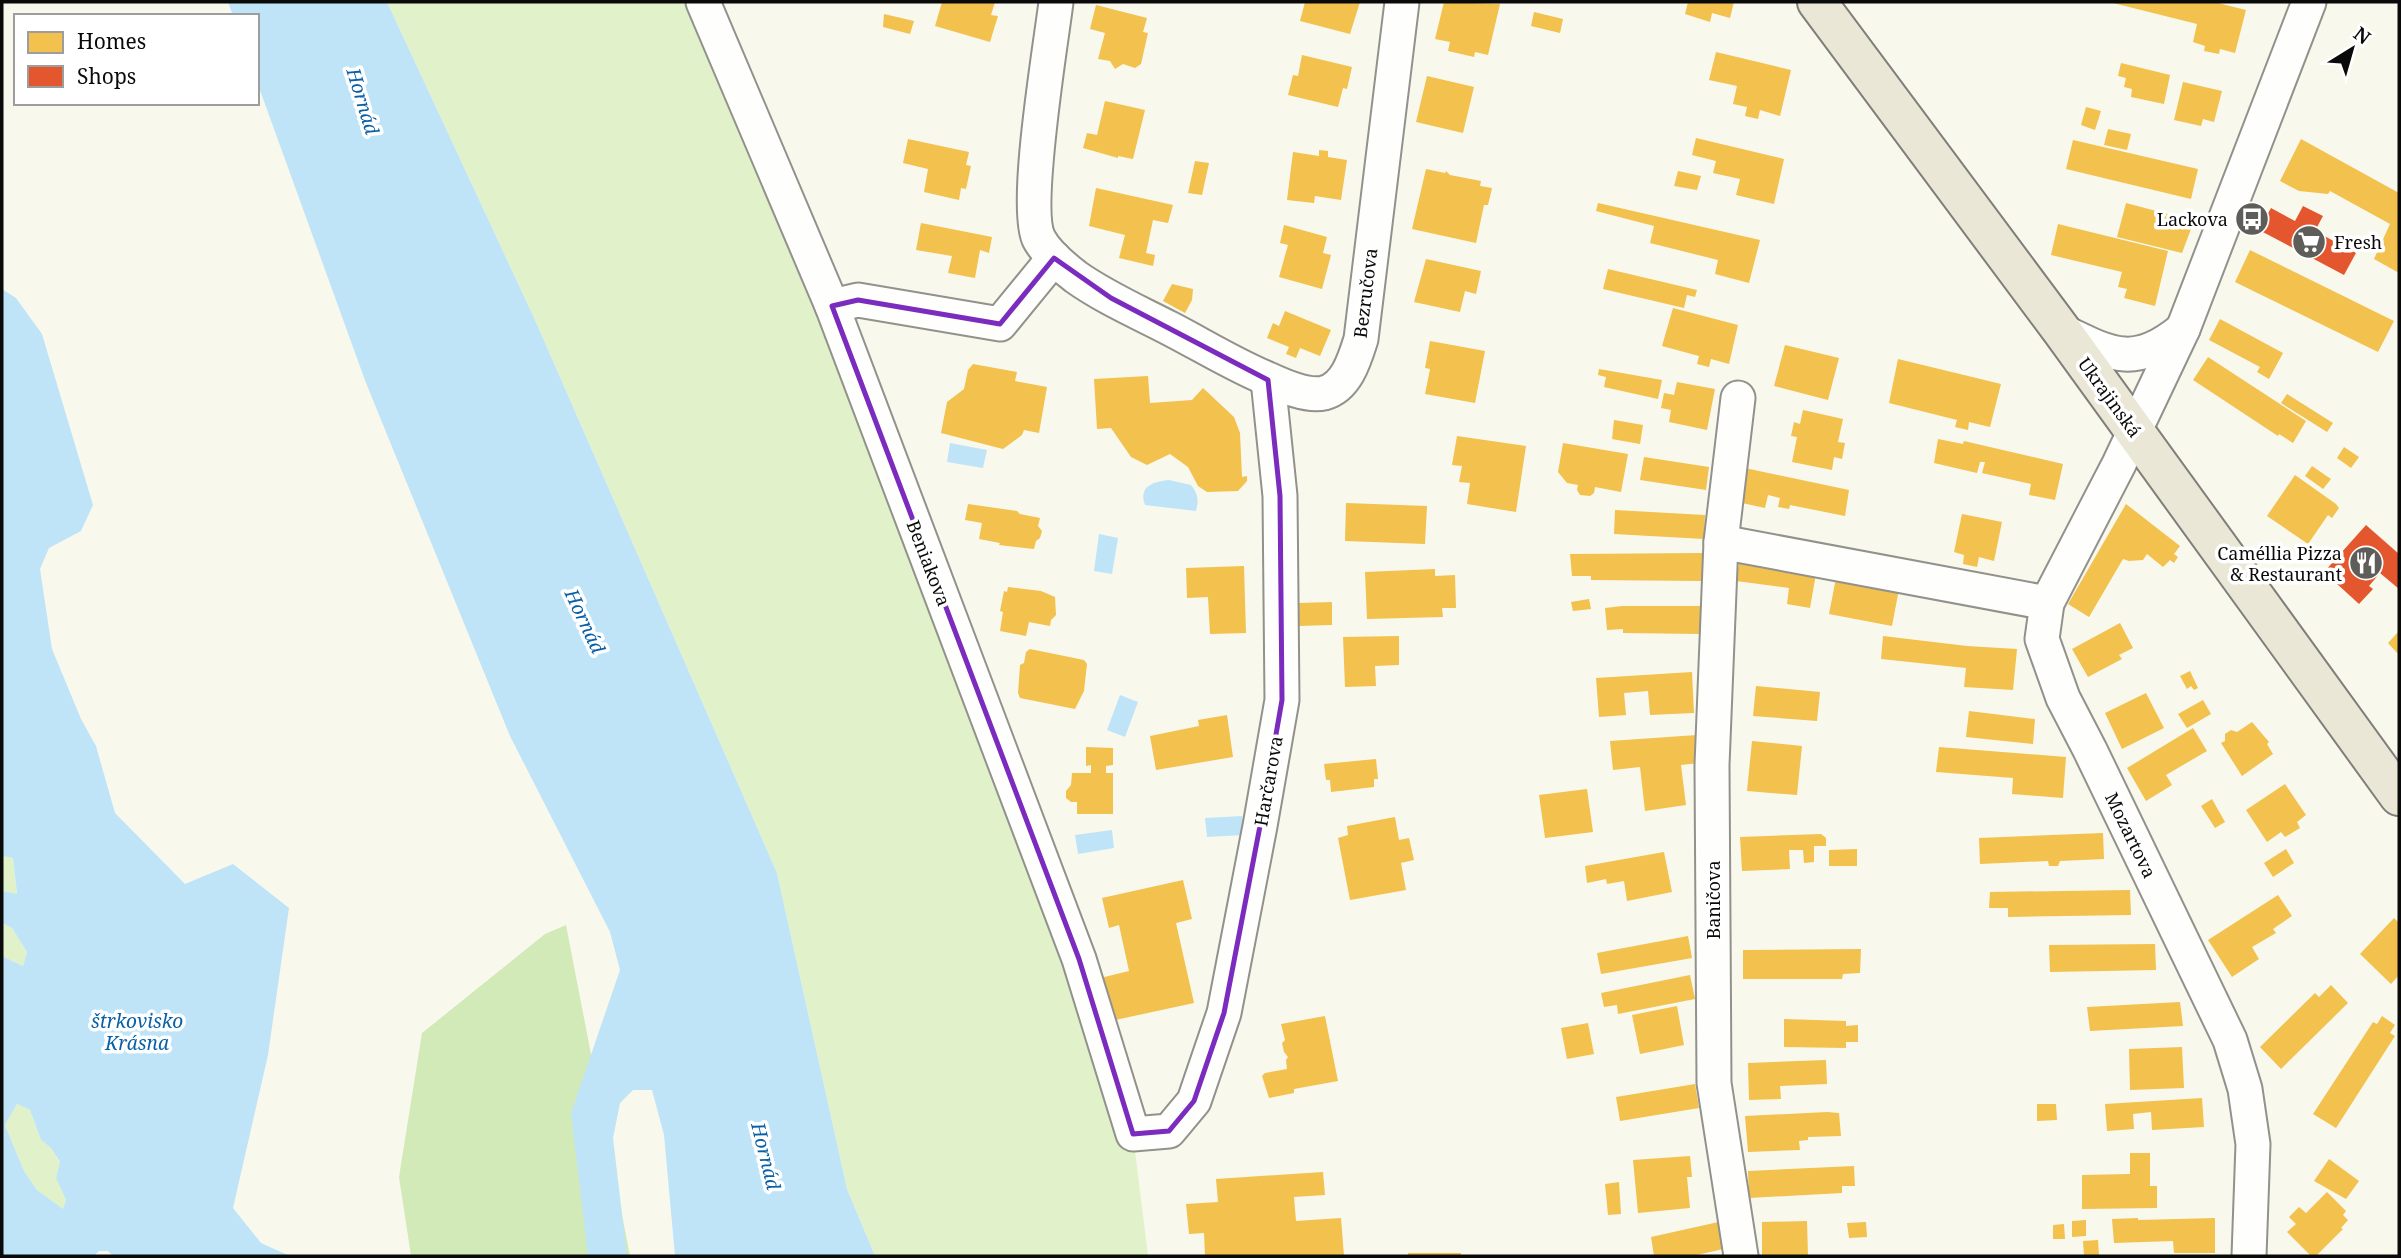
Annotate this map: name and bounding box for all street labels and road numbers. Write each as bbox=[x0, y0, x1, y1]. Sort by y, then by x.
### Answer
street label: Bezručova bbox=[1348, 247, 1382, 339]
street label: Ukrajinská bbox=[2073, 352, 2147, 442]
street label: Beniakova bbox=[902, 517, 956, 609]
street label: Harčarova bbox=[1248, 734, 1288, 828]
street label: Mozartova bbox=[2100, 788, 2162, 882]
street label: Baničova bbox=[1701, 860, 1725, 940]

